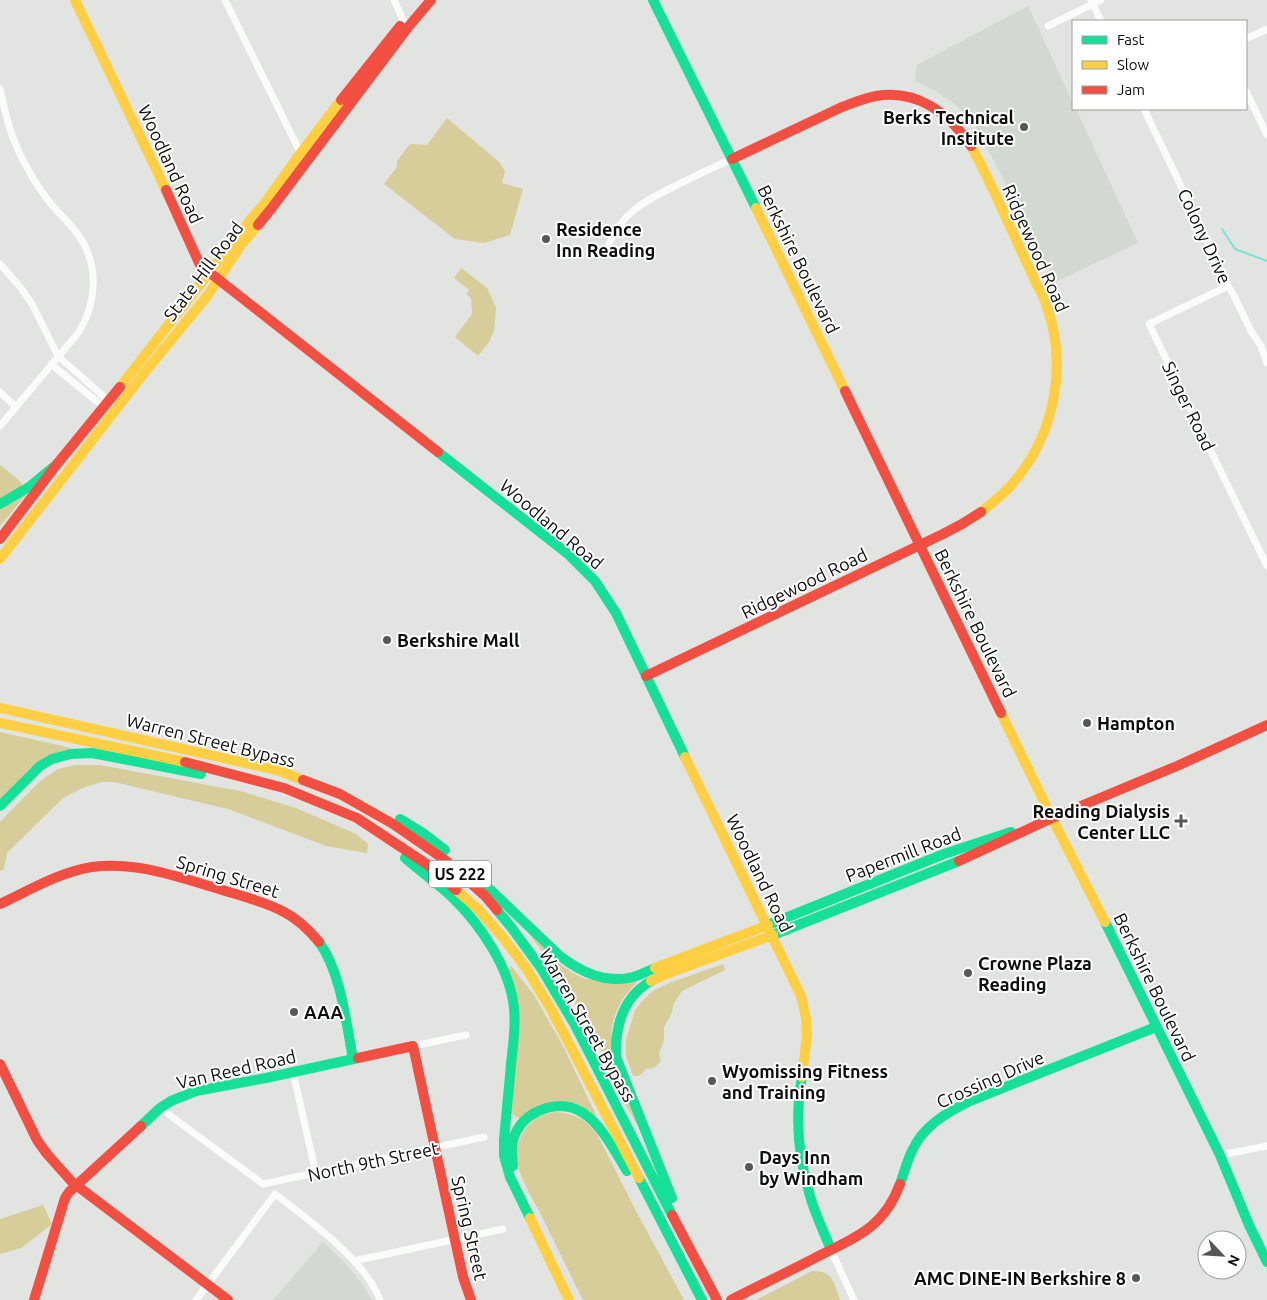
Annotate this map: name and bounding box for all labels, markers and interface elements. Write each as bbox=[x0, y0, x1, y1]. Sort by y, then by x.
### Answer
legend bbox=[1072, 20, 1247, 110]
text: Fast bbox=[1117, 31, 1145, 48]
text: Slow bbox=[1117, 56, 1150, 73]
text: Jam bbox=[1117, 81, 1145, 98]
street label: Woodland Road bbox=[135, 102, 207, 226]
place label: Berks Technical Institute bbox=[883, 107, 1015, 148]
marker: Berks Technical Institute bbox=[1018, 121, 1030, 133]
street label: Berkshire Boulevard bbox=[754, 181, 844, 337]
street label: Ridgewood Road bbox=[999, 181, 1073, 315]
street label: Colony Drive bbox=[1174, 185, 1236, 287]
street label: State Hill Road bbox=[159, 218, 247, 324]
place label: Residence Inn Reading bbox=[556, 219, 655, 260]
marker: Residence Inn Reading bbox=[540, 233, 552, 245]
street label: Singer Road bbox=[1159, 358, 1219, 454]
street label: Woodland Road bbox=[496, 475, 608, 573]
street label: Ridgewood Road bbox=[738, 544, 870, 622]
street label: Berkshire Boulevard bbox=[931, 545, 1021, 701]
place label: Berkshire Mall bbox=[397, 630, 520, 650]
marker: Berkshire Mall bbox=[381, 634, 393, 646]
street label: Warren Street Bypass bbox=[124, 709, 298, 771]
place label: Hampton bbox=[1097, 713, 1175, 733]
marker: Hampton bbox=[1081, 717, 1093, 729]
place label: Reading Dialysis Center LLC bbox=[1032, 801, 1170, 842]
street label: Woodland Road bbox=[723, 811, 797, 935]
marker: Reading Dialysis Center LLC bbox=[1174, 814, 1188, 828]
street label: Papermill Road bbox=[842, 823, 964, 885]
street label: Spring Street bbox=[174, 851, 282, 901]
road number: US 222 bbox=[429, 861, 491, 888]
street label: Berkshire Boulevard bbox=[1110, 909, 1200, 1065]
street label: Warren Street Bypass bbox=[536, 945, 640, 1105]
place label: Crowne Plaza Reading bbox=[978, 953, 1092, 994]
marker: Crowne Plaza Reading bbox=[962, 967, 974, 979]
place label: AAA bbox=[304, 1002, 344, 1022]
marker: AAA bbox=[288, 1006, 300, 1018]
street label: Van Reed Road bbox=[174, 1046, 298, 1092]
street label: Crossing Drive bbox=[933, 1046, 1047, 1112]
place label: Wyomissing Fitness and Training bbox=[722, 1061, 888, 1102]
marker: Wyomissing Fitness and Training bbox=[706, 1075, 718, 1087]
street label: North 9th Street bbox=[306, 1137, 440, 1185]
place label: Days Inn by Windham bbox=[759, 1147, 863, 1188]
marker: Days Inn by Windham bbox=[743, 1161, 755, 1173]
street label: Spring Street bbox=[448, 1174, 492, 1282]
north arrow bbox=[1197, 1230, 1247, 1280]
text: N bbox=[1224, 1252, 1243, 1269]
place label: AMC DINE-IN Berkshire 8 bbox=[914, 1268, 1126, 1288]
marker: AMC DINE-IN Berkshire 8 bbox=[1130, 1272, 1142, 1284]

